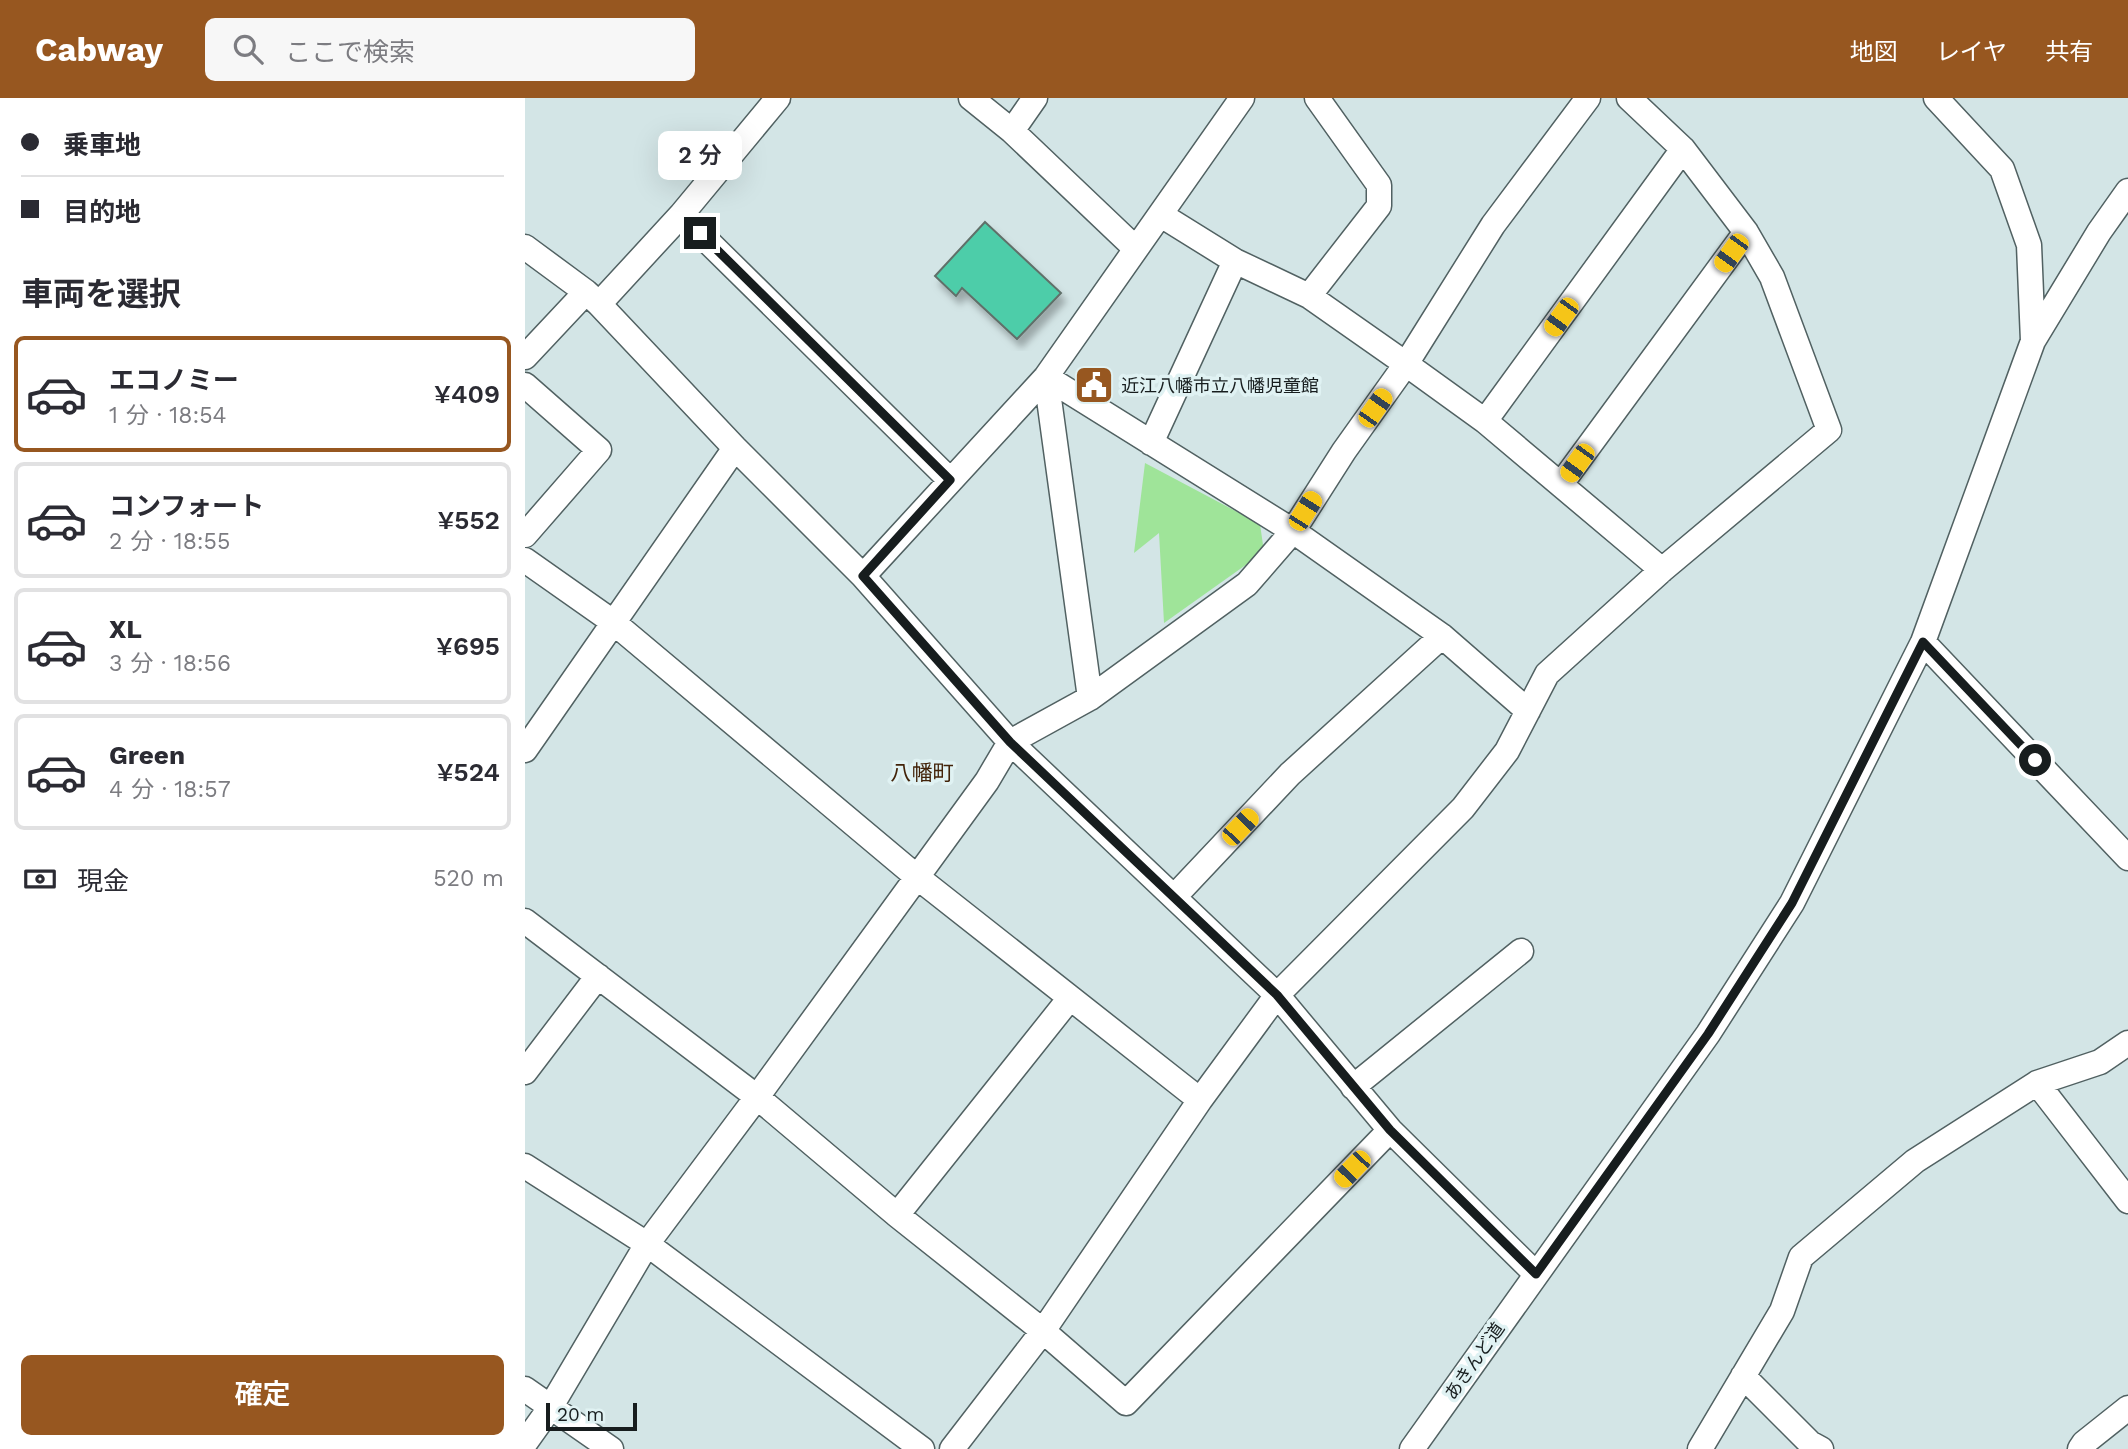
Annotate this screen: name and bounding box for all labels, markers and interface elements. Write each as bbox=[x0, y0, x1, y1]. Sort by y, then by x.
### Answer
search box bbox=[205, 18, 695, 81]
text: Cabway bbox=[35, 30, 163, 69]
icon: search bbox=[229, 30, 267, 68]
text: ここで検索 bbox=[285, 37, 415, 67]
text: 地図 bbox=[1850, 38, 1898, 66]
text: レイヤ bbox=[1936, 38, 2007, 66]
text: 共有 bbox=[2045, 38, 2093, 66]
text: 乗車地 bbox=[63, 130, 141, 160]
callout: 2 分 bbox=[658, 131, 742, 180]
text: 2 分 bbox=[678, 142, 722, 169]
text: 目的地 bbox=[63, 197, 141, 227]
route end bbox=[684, 217, 716, 249]
car bbox=[1711, 230, 1752, 276]
text: 車両を選択 bbox=[21, 275, 181, 313]
car bbox=[1541, 294, 1582, 340]
icon: car bbox=[25, 363, 88, 426]
public building icon: 近江八幡市立八幡児童館 bbox=[1073, 364, 1115, 406]
text: エコノミー bbox=[109, 365, 239, 395]
place label: 近江八幡市立八幡児童館 bbox=[1121, 375, 1319, 396]
text: ¥409 bbox=[434, 379, 500, 409]
car bbox=[1355, 385, 1396, 431]
text: 1 分 · 18:54 bbox=[109, 402, 227, 429]
car bbox=[1557, 440, 1598, 486]
car bbox=[1285, 488, 1326, 534]
icon: car bbox=[25, 489, 88, 552]
text: コンフォート bbox=[109, 491, 264, 521]
text: ¥552 bbox=[437, 505, 500, 535]
text: 2 分 · 18:55 bbox=[109, 528, 230, 555]
text: XL bbox=[109, 614, 142, 644]
icon: car bbox=[25, 615, 88, 678]
text: ¥695 bbox=[436, 631, 500, 661]
text: 3 分 · 18:56 bbox=[109, 650, 231, 677]
text: Green bbox=[109, 740, 185, 770]
icon: car bbox=[25, 741, 88, 804]
route start bbox=[2019, 744, 2051, 776]
text: ¥524 bbox=[437, 757, 500, 787]
district label: 八幡町 bbox=[891, 760, 954, 785]
text: 4 分 · 18:57 bbox=[109, 776, 231, 803]
car bbox=[1218, 805, 1263, 849]
icon: cash bbox=[21, 860, 59, 898]
text: 520 m bbox=[433, 865, 504, 892]
text: 現金 bbox=[77, 866, 129, 896]
car bbox=[1330, 1147, 1375, 1191]
street label: あきんど道 bbox=[1440, 1318, 1508, 1404]
button: 確定 bbox=[21, 1355, 504, 1435]
scale bar bbox=[546, 1400, 637, 1432]
text: 20 m bbox=[557, 1403, 604, 1426]

